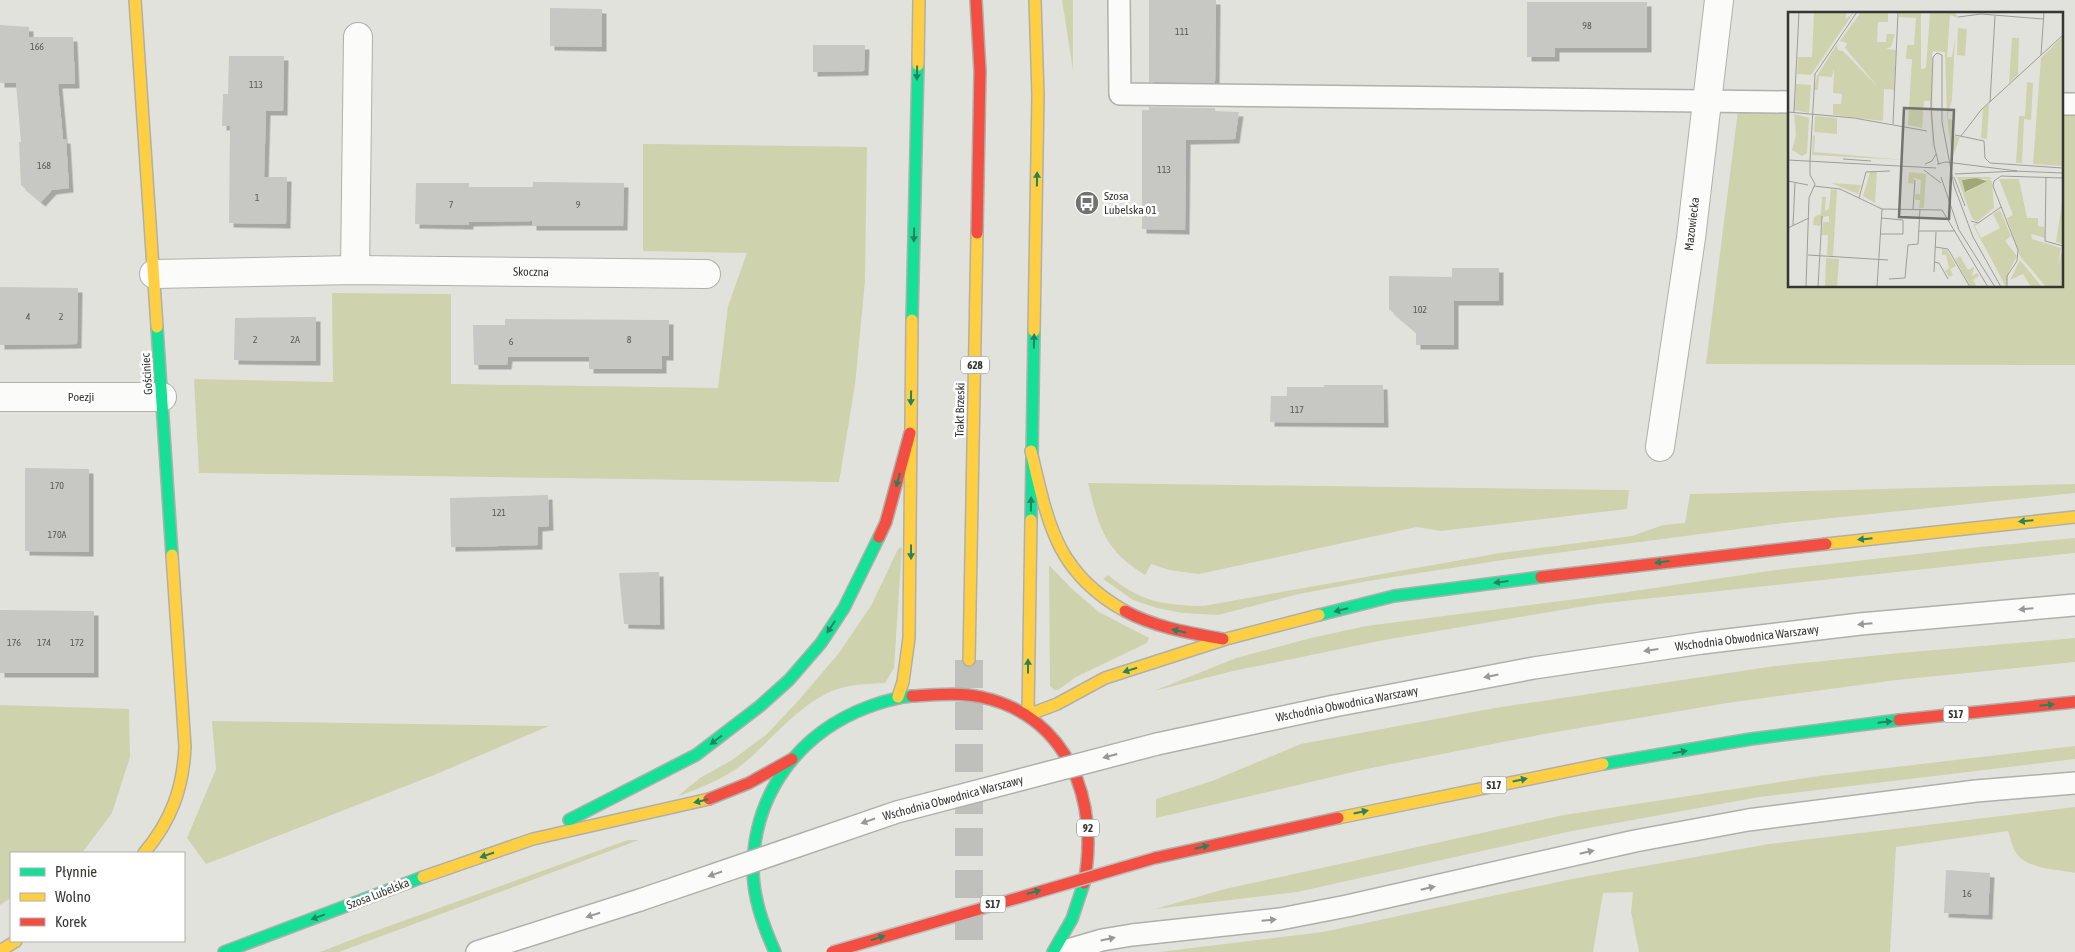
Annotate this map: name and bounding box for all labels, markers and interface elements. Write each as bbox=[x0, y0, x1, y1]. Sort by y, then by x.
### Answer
inset map bbox=[1788, 12, 2062, 288]
house number: 98 bbox=[1582, 20, 1592, 31]
house number: 111 bbox=[1175, 26, 1189, 37]
house number: 166 bbox=[30, 41, 44, 52]
one-way arrow bbox=[913, 65, 921, 81]
house number: 113 bbox=[249, 79, 263, 90]
house number: 168 bbox=[37, 160, 51, 171]
house number: 113 bbox=[1157, 164, 1171, 175]
one-way arrow bbox=[1033, 170, 1041, 186]
place label: Szosa Lubelska 01 bbox=[1104, 189, 1157, 217]
bus stop icon: Szosa Lubelska 01 bbox=[1074, 190, 1100, 216]
house number: 1 bbox=[255, 192, 260, 203]
street label: Mazowiecka bbox=[1682, 196, 1702, 252]
house number: 7 bbox=[449, 199, 454, 210]
house number: 9 bbox=[576, 199, 581, 210]
one-way arrow bbox=[910, 227, 918, 243]
street label: Skoczna bbox=[513, 265, 549, 279]
house number: 102 bbox=[1413, 304, 1427, 315]
house number: 4 bbox=[26, 311, 31, 322]
house number: 2 bbox=[59, 311, 64, 322]
one-way arrow bbox=[1030, 333, 1038, 349]
house number: 2 bbox=[253, 334, 258, 345]
house number: 2A bbox=[290, 334, 300, 345]
house number: 8 bbox=[627, 334, 632, 345]
house number: 6 bbox=[509, 336, 514, 347]
street label: Gościniec bbox=[139, 352, 155, 395]
road number: 628 bbox=[961, 356, 989, 374]
street label: Trakt Brzeski bbox=[953, 383, 967, 437]
street label: Poezji bbox=[68, 390, 94, 404]
one-way arrow bbox=[907, 390, 915, 406]
house number: 117 bbox=[1290, 404, 1304, 415]
one-way arrow bbox=[893, 472, 901, 487]
house number: 170 bbox=[50, 480, 64, 491]
one-way arrow bbox=[1027, 495, 1035, 511]
house number: 121 bbox=[492, 507, 506, 518]
one-way arrow bbox=[2018, 518, 2034, 526]
house number: 170A bbox=[48, 529, 67, 540]
one-way arrow bbox=[1857, 535, 1873, 543]
one-way arrow bbox=[907, 544, 915, 560]
one-way arrow bbox=[1654, 558, 1670, 566]
one-way arrow bbox=[1493, 578, 1509, 586]
one-way arrow bbox=[1333, 606, 1349, 614]
one-way arrow bbox=[2018, 606, 2034, 614]
one-way arrow bbox=[826, 620, 836, 634]
one-way arrow bbox=[1856, 620, 1872, 628]
street label: Wschodnia Obwodnica Warszawy bbox=[1674, 622, 1820, 654]
one-way arrow bbox=[1171, 627, 1186, 635]
house number: 176 bbox=[7, 637, 21, 648]
house number: 174 bbox=[37, 637, 51, 648]
house number: 172 bbox=[70, 637, 84, 648]
one-way arrow bbox=[1643, 647, 1659, 655]
one-way arrow bbox=[1024, 658, 1032, 674]
one-way arrow bbox=[1122, 666, 1137, 674]
one-way arrow bbox=[1482, 673, 1498, 681]
street label: Wschodnia Obwodnica Warszawy bbox=[1275, 683, 1420, 725]
one-way arrow bbox=[2039, 701, 2055, 709]
road number: S17 bbox=[1944, 706, 1968, 722]
one-way arrow bbox=[1878, 718, 1894, 726]
one-way arrow bbox=[709, 735, 723, 745]
one-way arrow bbox=[1673, 747, 1689, 755]
one-way arrow bbox=[1102, 752, 1117, 760]
street label: Wschodnia Obwodnica Warszawy bbox=[881, 772, 1025, 824]
road number: S17 bbox=[1482, 776, 1506, 794]
one-way arrow bbox=[1513, 776, 1528, 784]
one-way arrow bbox=[693, 797, 708, 805]
one-way arrow bbox=[1354, 808, 1370, 816]
one-way arrow bbox=[861, 818, 876, 826]
road number: 92 bbox=[1077, 820, 1099, 836]
one-way arrow bbox=[1195, 843, 1211, 851]
one-way arrow bbox=[1579, 848, 1594, 856]
one-way arrow bbox=[480, 851, 495, 859]
legend bbox=[10, 852, 185, 942]
text: Płynnie bbox=[55, 863, 97, 880]
one-way arrow bbox=[707, 871, 722, 878]
street label: Szosa Lubelska bbox=[345, 876, 411, 912]
one-way arrow bbox=[1421, 884, 1436, 892]
text: Wolno bbox=[55, 888, 91, 905]
one-way arrow bbox=[1026, 888, 1042, 896]
house number: 16 bbox=[1962, 888, 1972, 899]
road number: S17 bbox=[980, 896, 1006, 912]
one-way arrow bbox=[585, 911, 600, 919]
text: Korek bbox=[55, 913, 87, 930]
one-way arrow bbox=[311, 914, 326, 921]
one-way arrow bbox=[1261, 916, 1277, 924]
one-way arrow bbox=[871, 933, 886, 941]
one-way arrow bbox=[1100, 935, 1116, 943]

